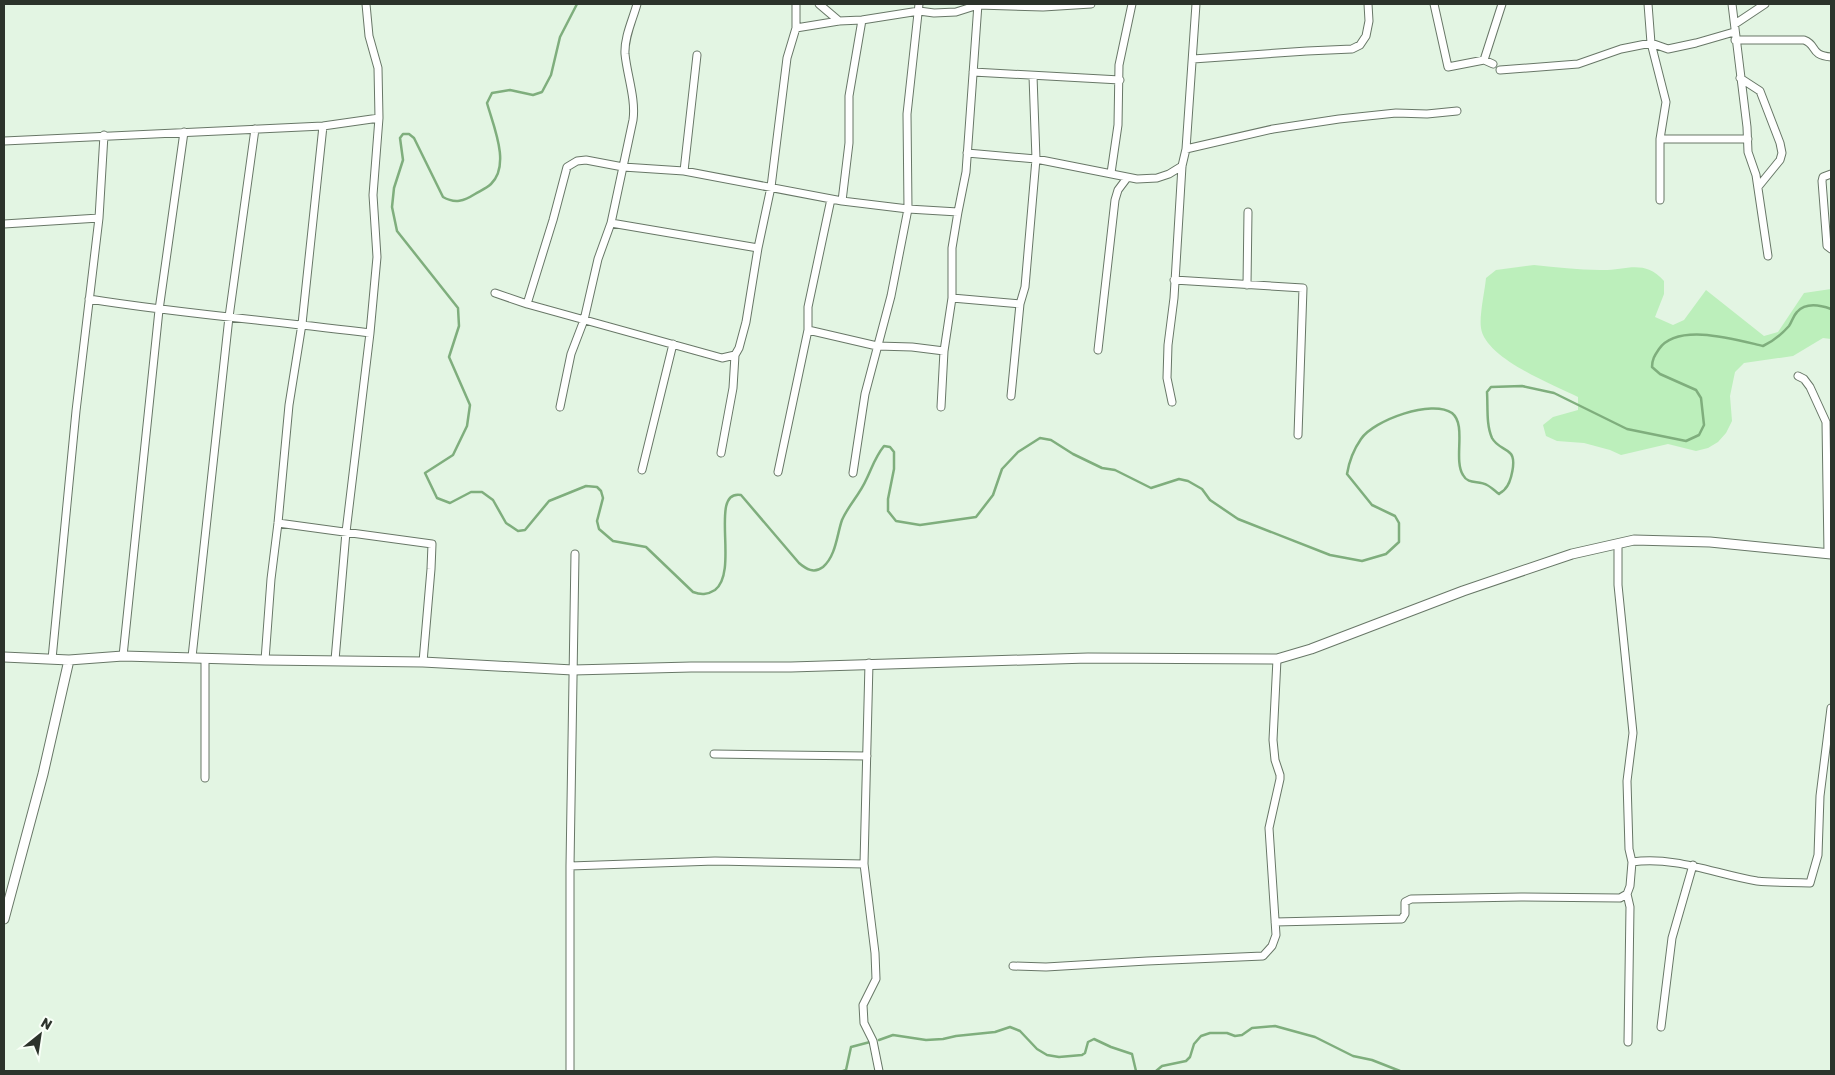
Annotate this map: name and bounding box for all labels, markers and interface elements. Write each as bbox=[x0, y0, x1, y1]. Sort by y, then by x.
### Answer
north arrow bbox=[15, 1010, 65, 1060]
text: N bbox=[38, 1014, 55, 1034]

